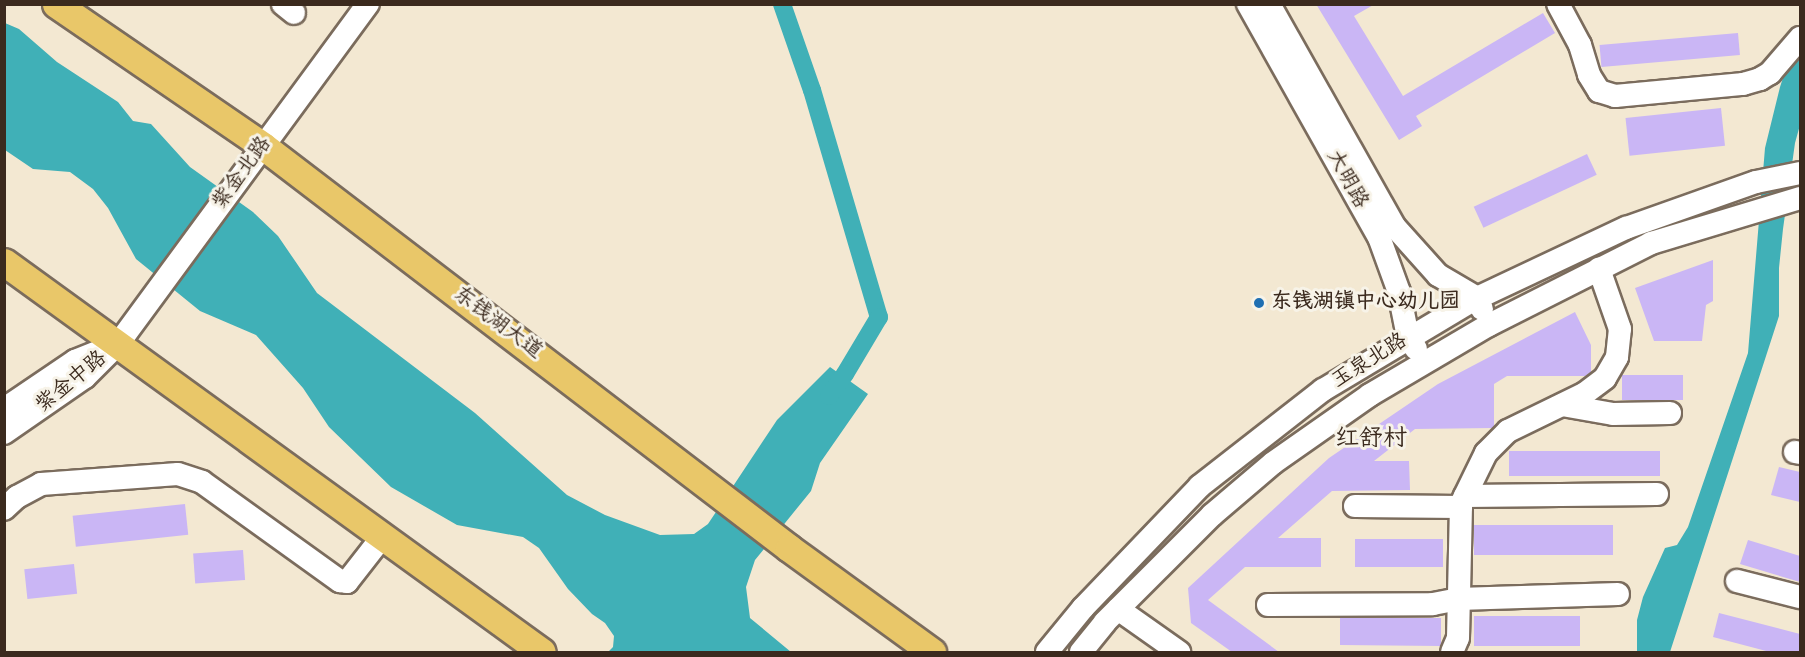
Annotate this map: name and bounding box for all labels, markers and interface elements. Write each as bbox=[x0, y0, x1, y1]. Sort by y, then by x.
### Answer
street label: 紫金北路 bbox=[208, 133, 278, 215]
street label: 大明路 bbox=[1320, 146, 1372, 214]
street label: 东钱湖大道 bbox=[447, 282, 547, 366]
place label: 东钱湖镇中心幼儿园 bbox=[1271, 290, 1460, 316]
marker: 东钱湖镇中心幼儿园 bbox=[1252, 296, 1266, 310]
street label: 玉泉北路 bbox=[1328, 329, 1412, 395]
street label: 紫金中路 bbox=[31, 347, 113, 419]
district label: 红舒村 bbox=[1335, 427, 1407, 455]

